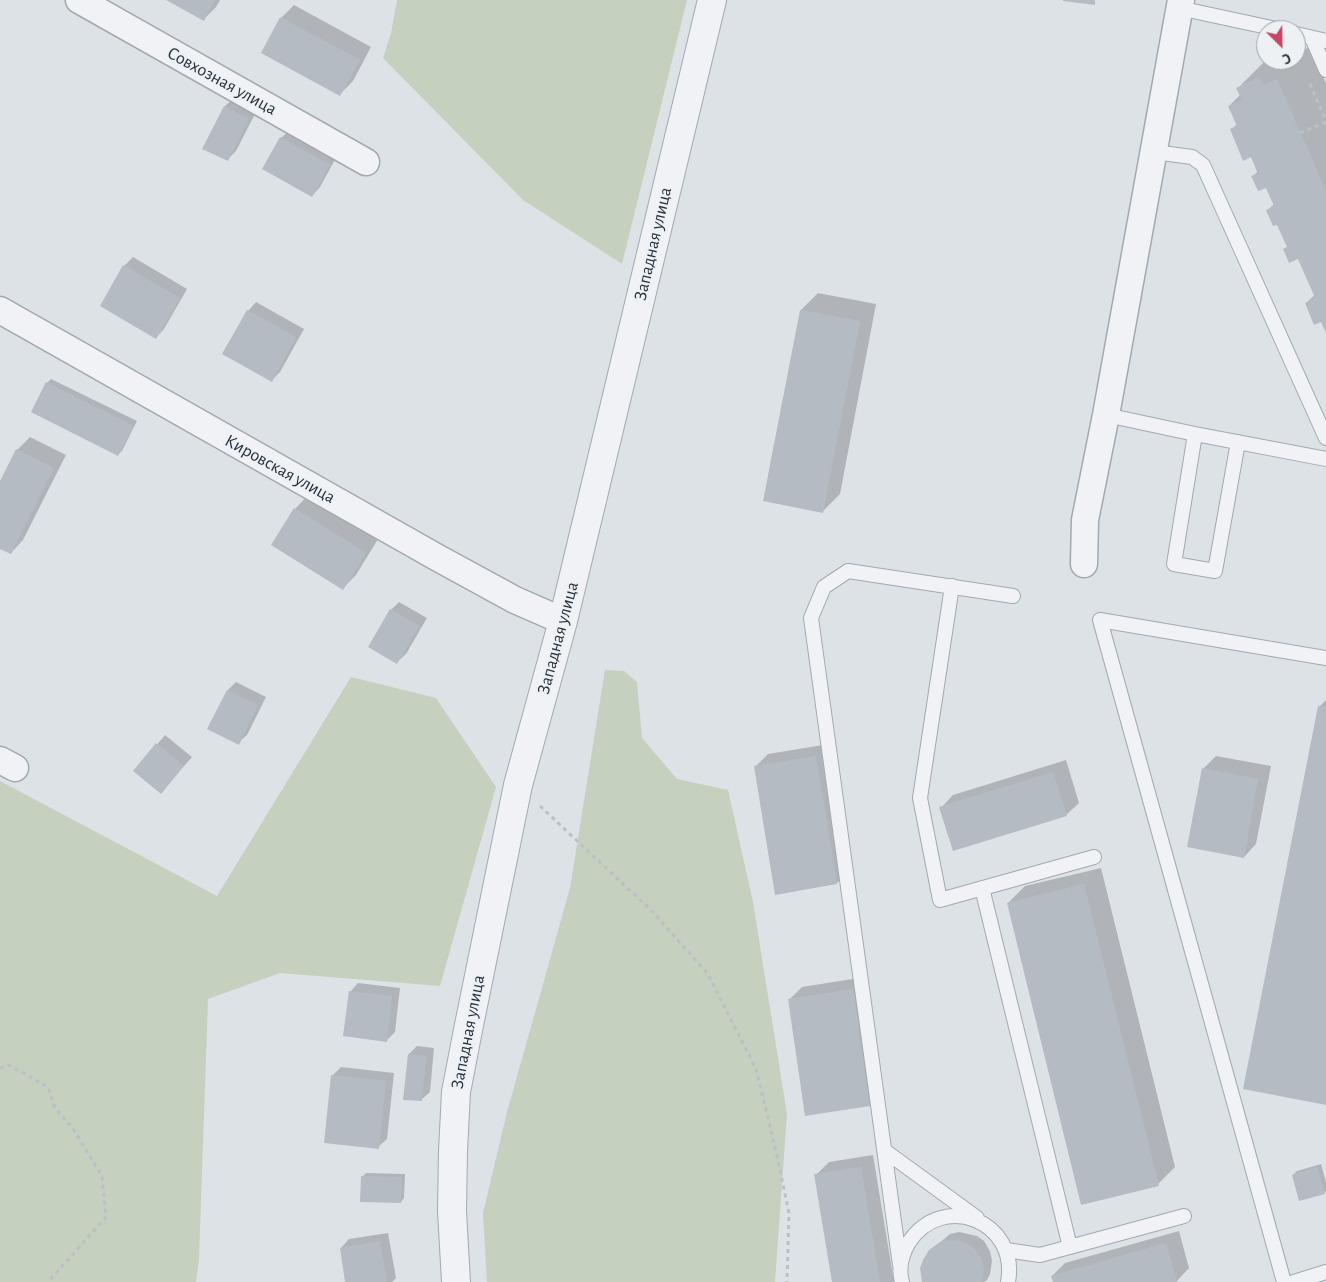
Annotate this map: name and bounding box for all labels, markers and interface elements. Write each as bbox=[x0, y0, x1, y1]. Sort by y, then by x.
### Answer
north arrow bbox=[1256, 20, 1306, 70]
street label: Совхозная улица bbox=[163, 42, 281, 120]
text: С bbox=[1280, 50, 1293, 66]
street label: Западная улица bbox=[629, 185, 677, 303]
street label: Кировская улица bbox=[221, 430, 339, 508]
street label: Западная улица bbox=[533, 579, 583, 697]
street label: Западная улица bbox=[446, 973, 490, 1091]

